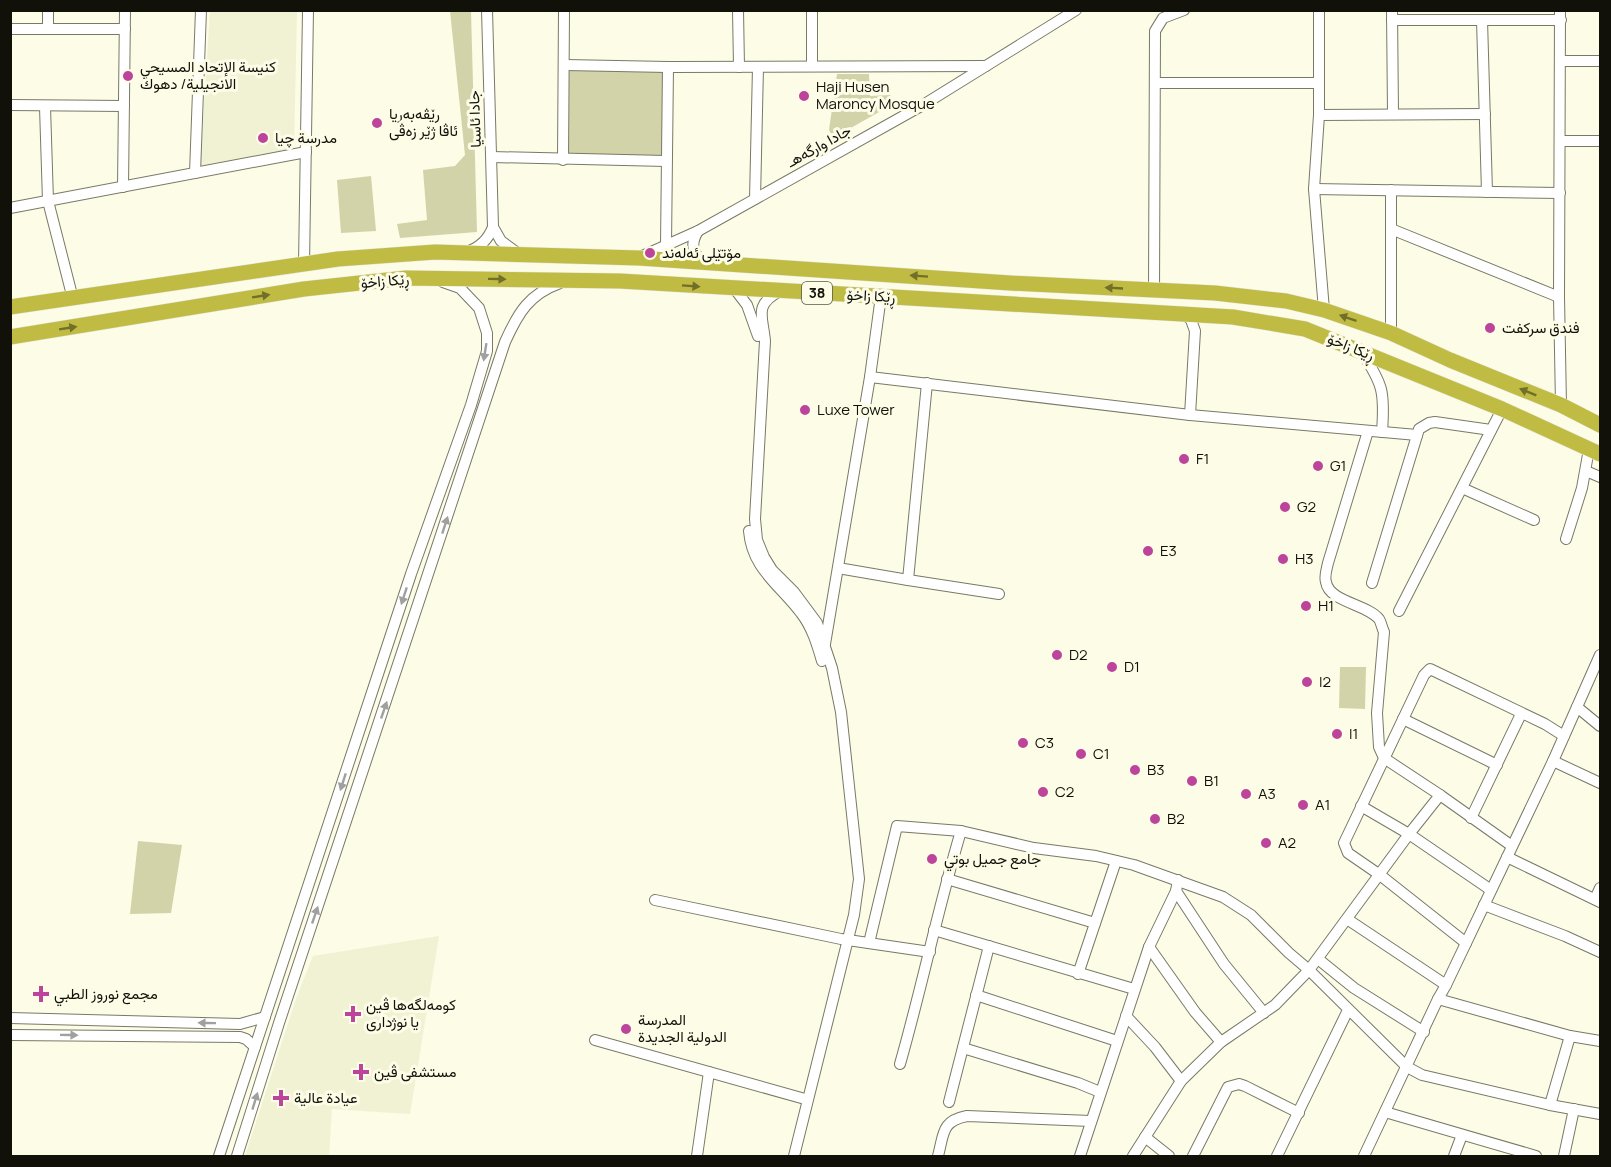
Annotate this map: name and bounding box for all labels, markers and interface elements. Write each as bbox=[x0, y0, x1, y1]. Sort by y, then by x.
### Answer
place label: كنيسة الإتحاد المسيحي الانجيلية/ دهوك bbox=[140, 56, 276, 94]
marker: كنيسة الإتحاد المسيحي الانجيلية/ دهوك bbox=[121, 69, 135, 83]
place label: Haji Husen Maroncy Mosque bbox=[816, 76, 935, 114]
marker: Haji Husen Maroncy Mosque bbox=[797, 89, 811, 103]
street label: جادا ئاسيا bbox=[463, 90, 486, 148]
place label: رێڤەبەریا ئاڤا ژێر زەڤی bbox=[389, 103, 458, 141]
marker: رێڤەبەریا ئاڤا ژێر زەڤی bbox=[370, 116, 384, 130]
street label: جادا وارگه‌هـ bbox=[782, 119, 855, 172]
place label: مدرسة چيا bbox=[275, 127, 337, 148]
marker: مدرسة چيا bbox=[256, 131, 270, 145]
place label: مۆتێلی ئەلەند bbox=[662, 242, 741, 263]
marker: مۆتێلی ئەلەند bbox=[643, 246, 657, 260]
street label: ڕێکا زاخۆ bbox=[360, 268, 410, 295]
one-way arrow bbox=[910, 271, 929, 281]
one-way arrow bbox=[487, 275, 506, 284]
one-way arrow bbox=[682, 281, 701, 290]
road number: 38 bbox=[802, 282, 832, 304]
street label: ڕێکا زاخۆ bbox=[846, 284, 896, 309]
one-way arrow bbox=[1104, 284, 1123, 293]
one-way arrow bbox=[251, 291, 270, 300]
one-way arrow bbox=[1339, 313, 1357, 323]
place label: فندق سركفت bbox=[1502, 317, 1580, 338]
marker: فندق سركفت bbox=[1483, 321, 1497, 335]
one-way arrow bbox=[59, 323, 78, 332]
street label: ڕێکا زاخۆ bbox=[1324, 328, 1378, 367]
one-way arrow bbox=[481, 343, 490, 362]
one-way arrow bbox=[1519, 387, 1537, 397]
place label: Luxe Tower bbox=[817, 399, 895, 420]
marker: Luxe Tower bbox=[798, 403, 812, 417]
place label: F1 bbox=[1196, 448, 1209, 469]
marker: F1 bbox=[1177, 452, 1191, 466]
place label: G1 bbox=[1330, 455, 1346, 476]
marker: G1 bbox=[1311, 459, 1325, 473]
place label: G2 bbox=[1297, 496, 1316, 517]
marker: G2 bbox=[1278, 500, 1292, 514]
one-way arrow bbox=[441, 516, 450, 534]
place label: E3 bbox=[1160, 540, 1177, 561]
marker: E3 bbox=[1141, 544, 1155, 558]
place label: H3 bbox=[1295, 548, 1314, 569]
marker: H3 bbox=[1276, 552, 1290, 566]
one-way arrow bbox=[399, 588, 408, 606]
place label: H1 bbox=[1318, 595, 1334, 616]
marker: H1 bbox=[1299, 599, 1313, 613]
place label: D2 bbox=[1069, 644, 1088, 665]
marker: D2 bbox=[1050, 648, 1064, 662]
place label: D1 bbox=[1124, 656, 1140, 677]
marker: D1 bbox=[1105, 660, 1119, 674]
place label: I2 bbox=[1319, 671, 1331, 692]
marker: I2 bbox=[1300, 675, 1314, 689]
one-way arrow bbox=[379, 701, 389, 719]
place label: I1 bbox=[1349, 723, 1358, 744]
marker: I1 bbox=[1330, 727, 1344, 741]
place label: C3 bbox=[1035, 732, 1054, 753]
marker: C3 bbox=[1016, 736, 1030, 750]
place label: C1 bbox=[1093, 743, 1110, 764]
marker: C1 bbox=[1074, 747, 1088, 761]
place label: B3 bbox=[1147, 759, 1165, 780]
marker: B3 bbox=[1128, 763, 1142, 777]
place label: B1 bbox=[1204, 770, 1219, 791]
one-way arrow bbox=[338, 773, 347, 791]
marker: B1 bbox=[1185, 774, 1199, 788]
place label: C2 bbox=[1055, 781, 1074, 802]
place label: A3 bbox=[1258, 783, 1276, 804]
marker: C2 bbox=[1036, 785, 1050, 799]
marker: A3 bbox=[1239, 787, 1253, 801]
place label: A1 bbox=[1315, 794, 1330, 815]
marker: A1 bbox=[1296, 798, 1310, 812]
place label: B2 bbox=[1167, 808, 1185, 829]
marker: B2 bbox=[1148, 812, 1162, 826]
place label: A2 bbox=[1278, 832, 1296, 853]
marker: A2 bbox=[1259, 836, 1273, 850]
place label: جامع جميل بوتي bbox=[944, 848, 1041, 872]
marker: جامع جميل بوتي bbox=[925, 852, 939, 866]
one-way arrow bbox=[311, 906, 321, 924]
place label: مجمع نوروز الطبي bbox=[54, 983, 158, 1007]
marker: مجمع نوروز الطبي bbox=[32, 985, 50, 1003]
place label: کومەلگەها ڤین یا نوژداری bbox=[366, 994, 456, 1032]
marker: کومەلگەها ڤین یا نوژداری bbox=[344, 1005, 362, 1023]
place label: المدرسة الدولية الجديدة bbox=[638, 1009, 727, 1047]
one-way arrow bbox=[198, 1018, 217, 1028]
marker: المدرسة الدولية الجديدة bbox=[619, 1022, 633, 1036]
one-way arrow bbox=[59, 1030, 78, 1040]
place label: مستشفى ڤين bbox=[374, 1061, 457, 1082]
marker: مستشفى ڤين bbox=[352, 1063, 370, 1081]
place label: عيادة عالية bbox=[294, 1087, 358, 1108]
marker: عيادة عالية bbox=[272, 1089, 290, 1107]
one-way arrow bbox=[251, 1092, 260, 1110]

